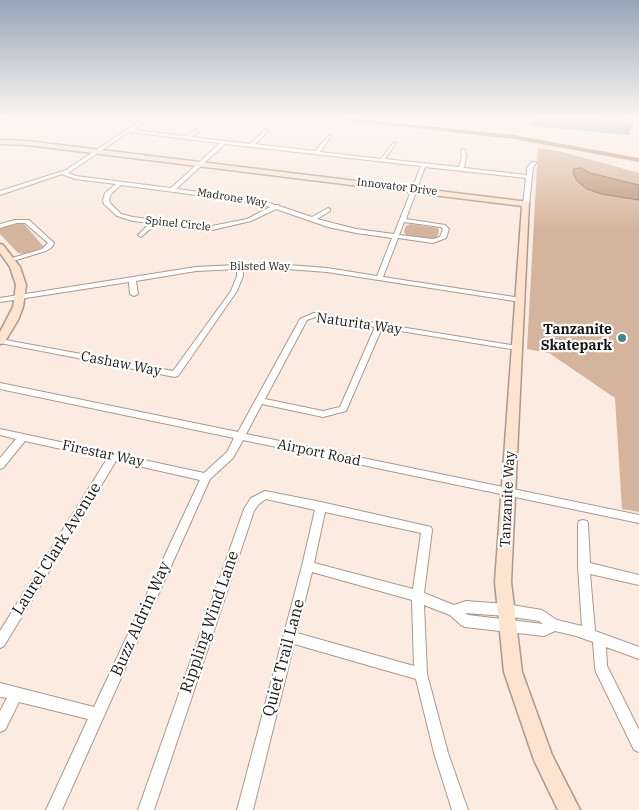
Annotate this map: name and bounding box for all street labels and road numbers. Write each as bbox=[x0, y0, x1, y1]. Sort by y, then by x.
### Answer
street label: Innovator Drive bbox=[356, 176, 438, 198]
street label: Madrone Way bbox=[196, 186, 268, 210]
street label: Spinel Circle bbox=[145, 214, 211, 234]
street label: Bilsted Way bbox=[230, 260, 290, 274]
street label: Naturita Way bbox=[315, 310, 403, 338]
street label: Cashaw Way bbox=[79, 348, 163, 380]
street label: Airport Road bbox=[276, 436, 362, 470]
street label: Firestar Way bbox=[61, 437, 145, 471]
street label: Tanzanite Way bbox=[497, 450, 519, 548]
street label: Laurel Clark Avenue bbox=[8, 479, 106, 619]
street label: Rippling Wind Lane bbox=[177, 548, 243, 696]
street label: Buzz Aldrin Way bbox=[107, 559, 175, 679]
street label: Quiet Trail Lane bbox=[259, 597, 309, 719]

